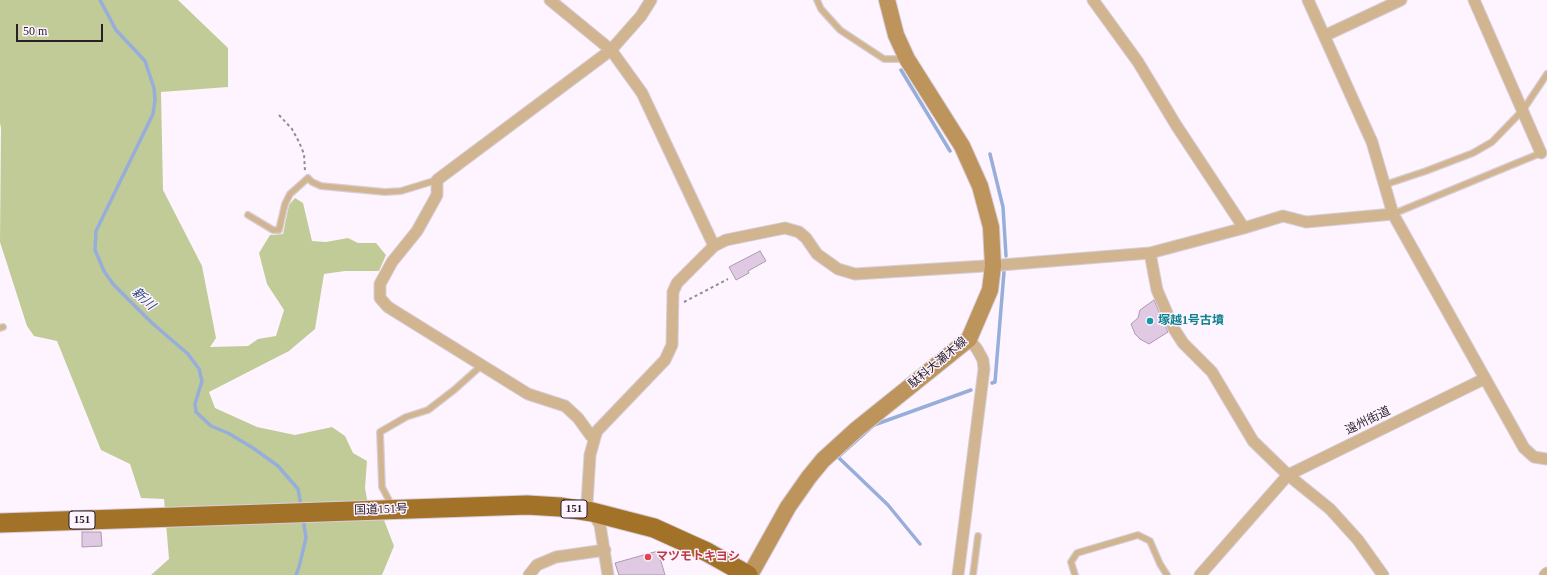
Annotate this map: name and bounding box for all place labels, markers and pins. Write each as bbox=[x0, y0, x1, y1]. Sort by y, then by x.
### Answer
place label: 塚越1号古墳 bbox=[1158, 314, 1224, 328]
marker: 塚越1号古墳 bbox=[1145, 316, 1155, 326]
place label: マツモトキヨシ bbox=[656, 550, 740, 564]
marker: マツモトキヨシ bbox=[643, 552, 653, 562]

